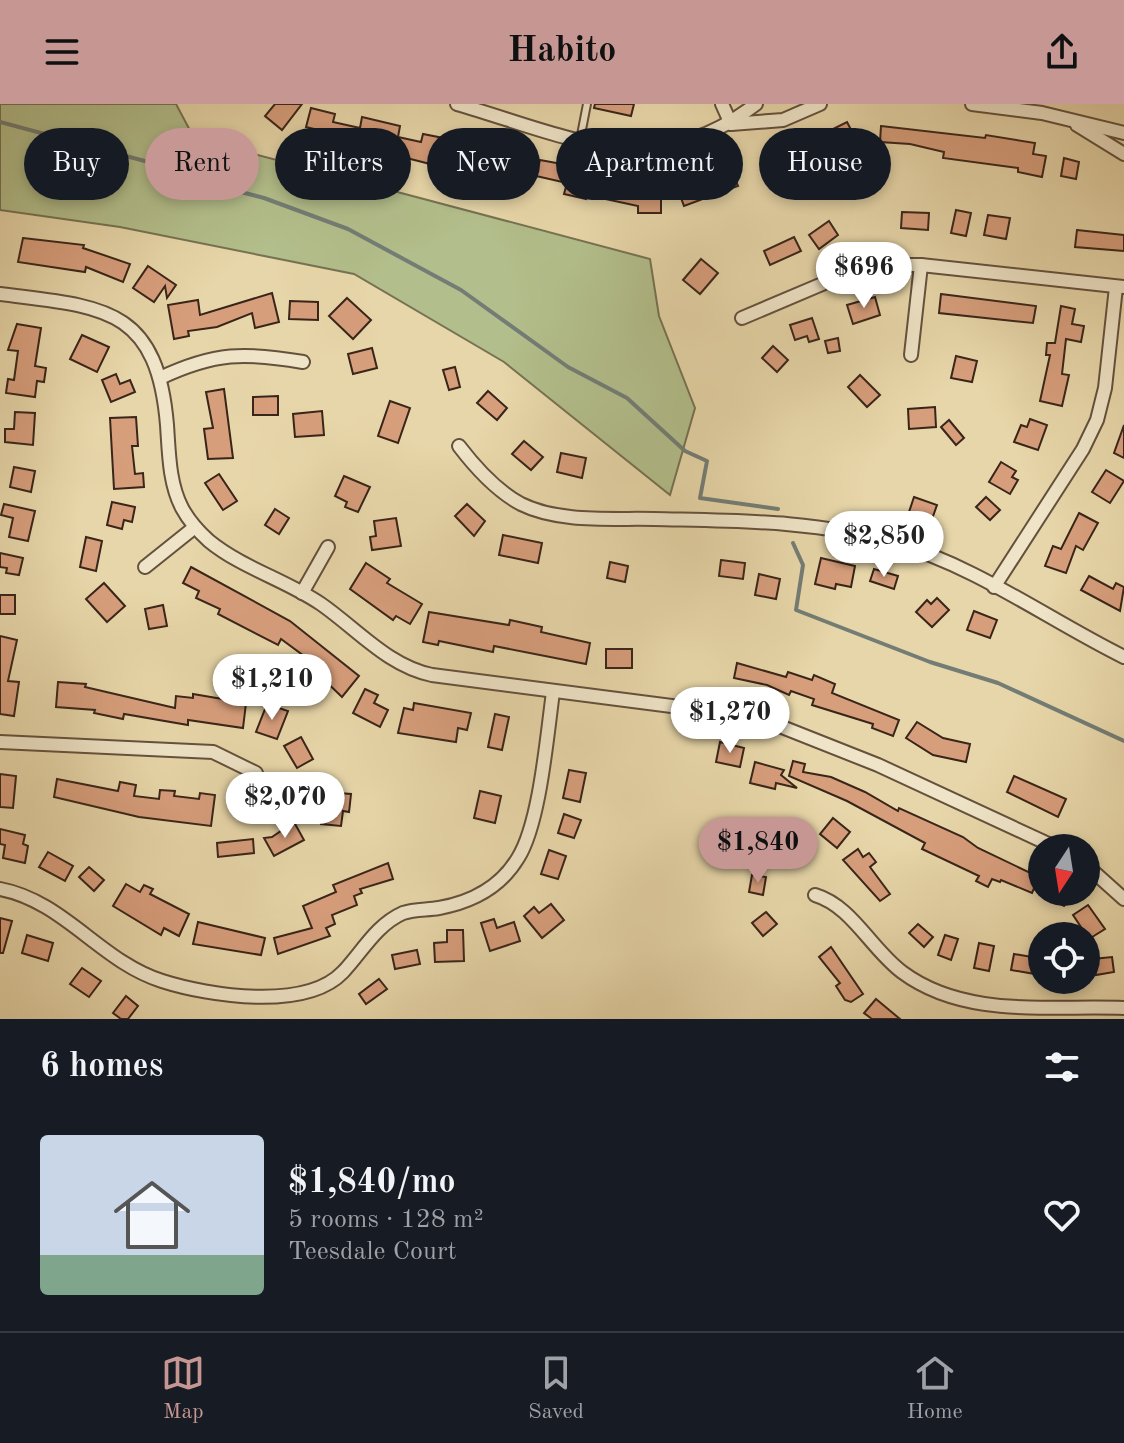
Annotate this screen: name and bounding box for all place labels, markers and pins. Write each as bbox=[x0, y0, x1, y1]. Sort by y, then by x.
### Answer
pin: $696 bbox=[817, 242, 911, 310]
pin: $2,850 bbox=[819, 511, 949, 579]
pin: $1,210 bbox=[207, 654, 337, 722]
pin: $1,270 bbox=[665, 687, 795, 755]
pin: $2,070 bbox=[220, 772, 350, 840]
pin: $1,840 bbox=[693, 817, 823, 885]

